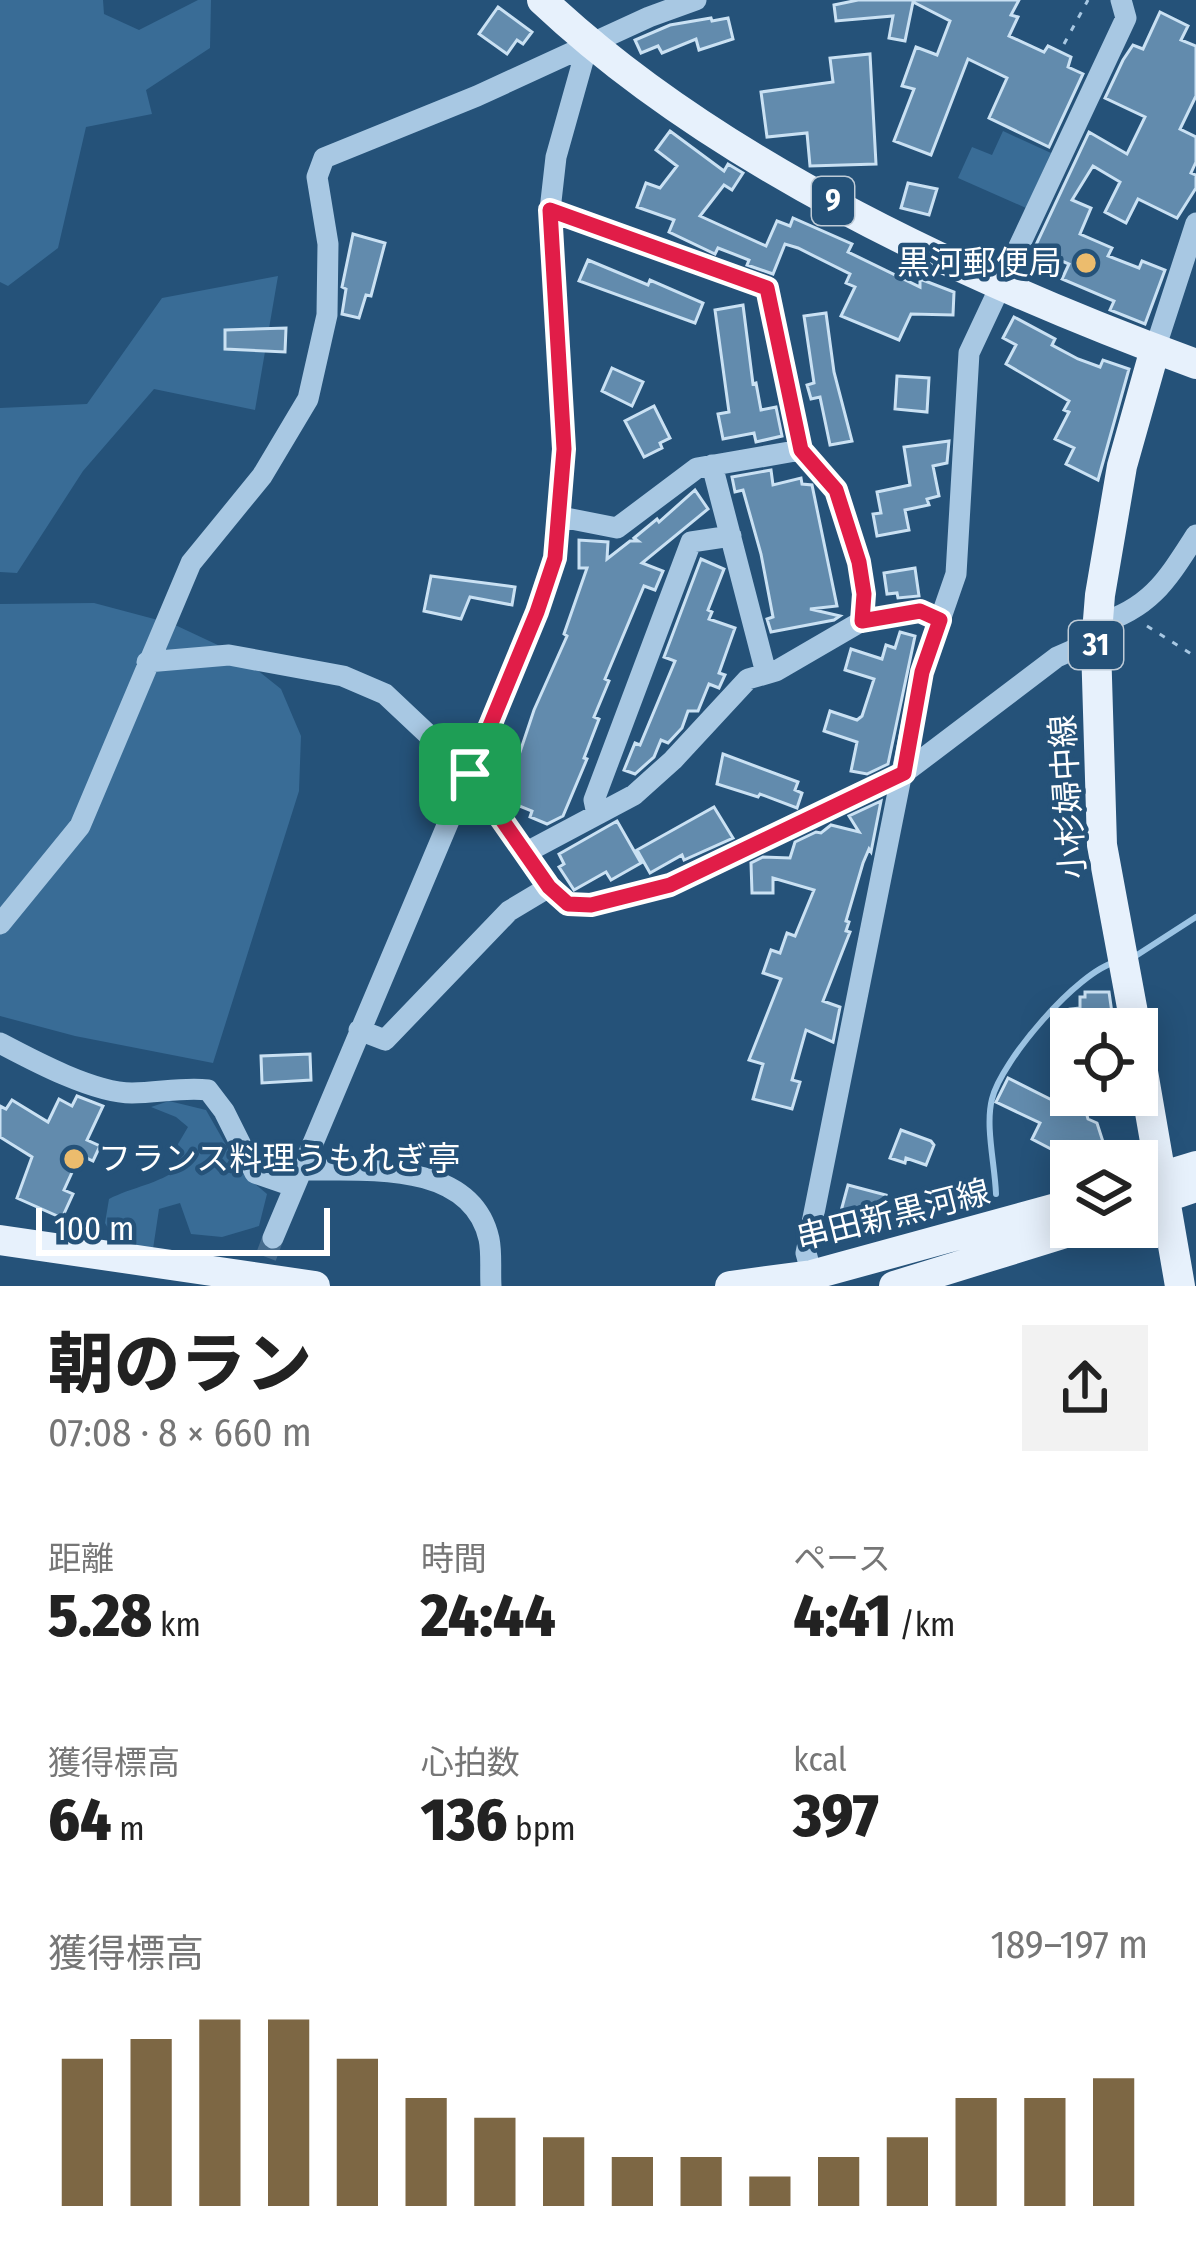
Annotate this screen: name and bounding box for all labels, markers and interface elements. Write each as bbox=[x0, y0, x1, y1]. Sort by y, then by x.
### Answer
road number: 9 bbox=[812, 177, 854, 225]
place label: 黒河郵便局 bbox=[897, 243, 1062, 283]
marker: 黒河郵便局 bbox=[1073, 250, 1099, 276]
road number: 31 bbox=[1069, 621, 1123, 669]
street label: 小杉婦中線 bbox=[1042, 713, 1094, 881]
pin bbox=[419, 723, 521, 825]
icon: arrive bbox=[437, 741, 503, 807]
map controls bbox=[1050, 1008, 1158, 1248]
button: locate bbox=[1050, 1008, 1158, 1116]
place label: フランス料理うもれぎ亭 bbox=[98, 1139, 460, 1179]
button: layers bbox=[1050, 1140, 1158, 1248]
marker: フランス料理うもれぎ亭 bbox=[61, 1146, 87, 1172]
street label: 串田新黒河線 bbox=[792, 1172, 994, 1258]
scale bar bbox=[36, 1202, 330, 1255]
text: 100 m bbox=[54, 1209, 134, 1249]
text: 朝のラン bbox=[48, 1325, 312, 1404]
button: share bbox=[1022, 1325, 1148, 1451]
text: 07:08 · 8 × 660 m bbox=[48, 1410, 312, 1456]
text: 距離 bbox=[48, 1539, 114, 1579]
text: 時間 bbox=[421, 1539, 487, 1579]
text: ペース bbox=[793, 1539, 891, 1579]
text: 5.28 bbox=[48, 1580, 152, 1652]
text: 24:44 bbox=[421, 1580, 556, 1652]
text: 4:41 bbox=[793, 1580, 892, 1652]
text: km bbox=[152, 1605, 201, 1645]
text: /km bbox=[892, 1605, 955, 1645]
text: kcal bbox=[793, 1740, 847, 1780]
text: 獲得標高 bbox=[48, 1743, 180, 1783]
text: 心拍数 bbox=[421, 1743, 520, 1783]
text: 397 bbox=[793, 1780, 879, 1852]
text: 64 bbox=[48, 1784, 111, 1856]
text: 136 bbox=[421, 1784, 507, 1856]
text: m bbox=[111, 1809, 145, 1849]
text: bpm bbox=[507, 1809, 576, 1849]
text: 189–197 m bbox=[991, 1922, 1148, 1968]
text: 獲得標高 bbox=[48, 1931, 204, 1977]

